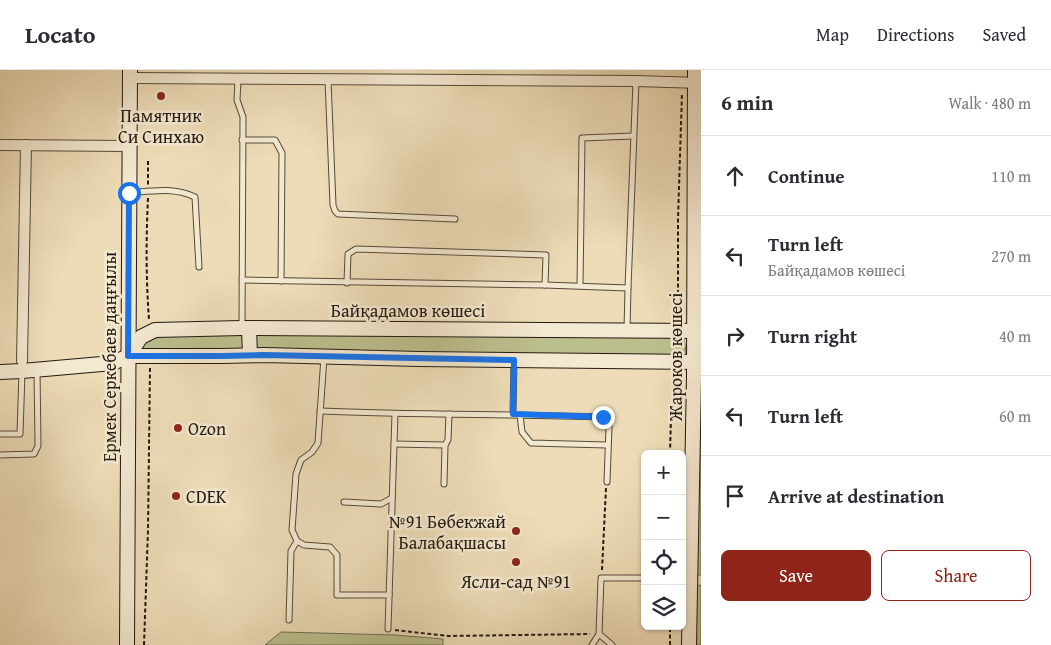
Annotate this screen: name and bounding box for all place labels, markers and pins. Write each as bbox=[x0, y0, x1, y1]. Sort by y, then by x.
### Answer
marker: Памятник Си Синхаю bbox=[155, 90, 167, 102]
place label: Памятник Си Синхаю bbox=[118, 102, 204, 150]
place label: Ozon bbox=[188, 415, 226, 442]
marker: Ozon bbox=[172, 422, 184, 434]
place label: CDEK bbox=[186, 483, 227, 510]
marker: CDEK bbox=[170, 490, 182, 502]
place label: №91 Бөбекжай Балабақшасы bbox=[389, 508, 506, 556]
marker: №91 Бөбекжай Балабақшасы bbox=[510, 525, 522, 537]
marker: Ясли-сад №91 bbox=[510, 556, 522, 568]
place label: Ясли-сад №91 bbox=[460, 568, 571, 595]

